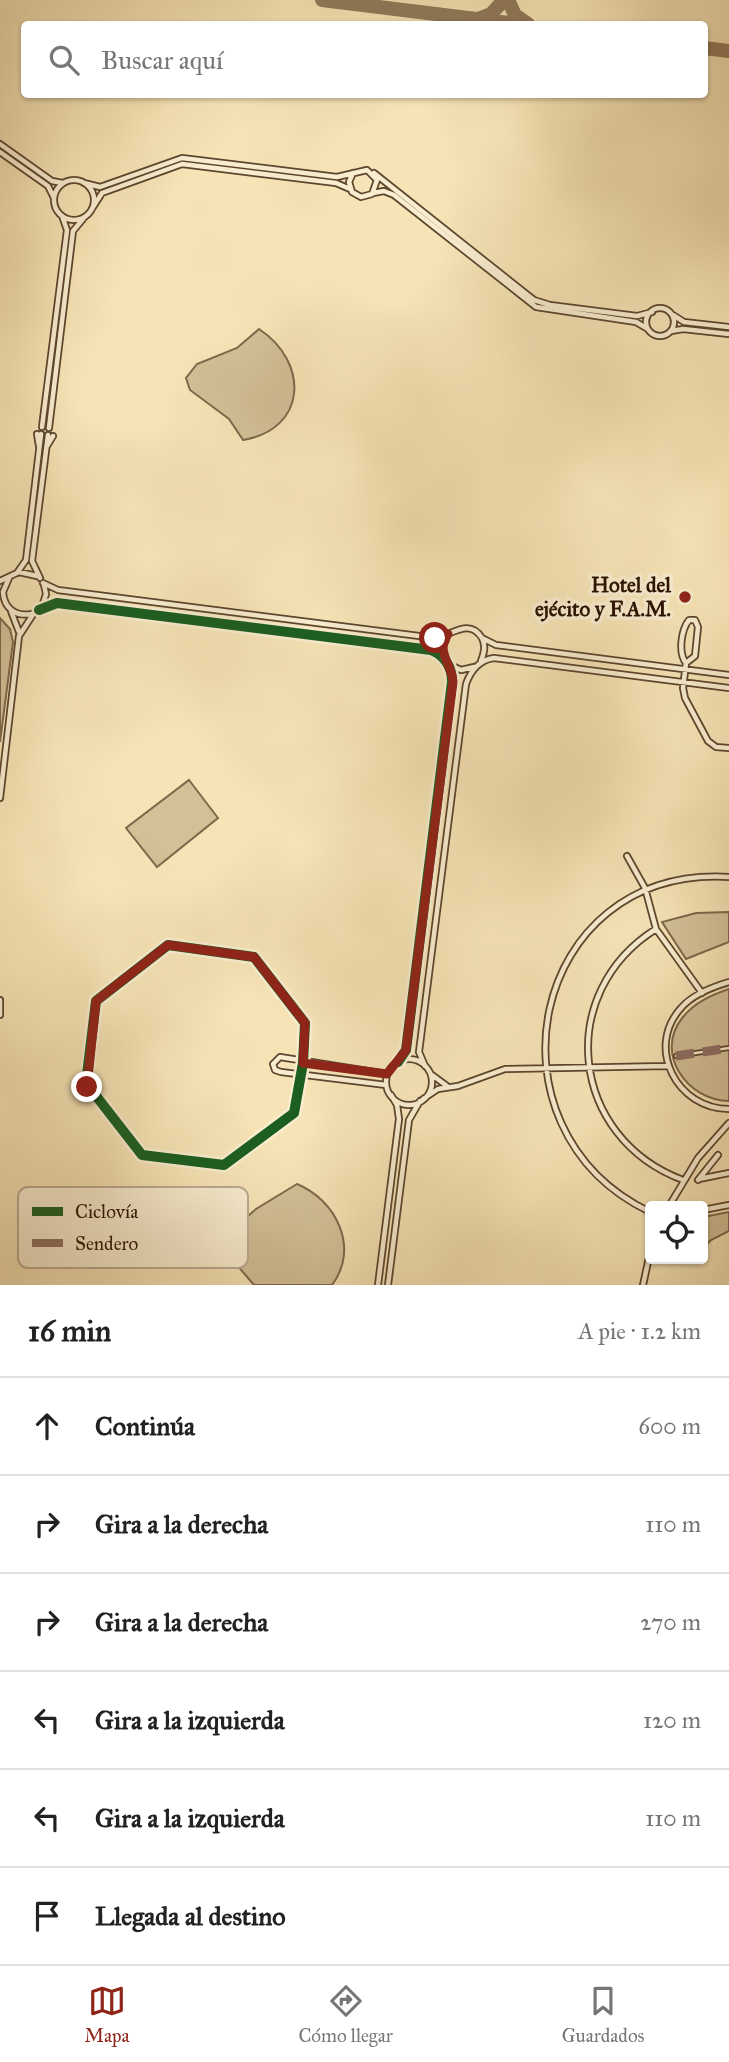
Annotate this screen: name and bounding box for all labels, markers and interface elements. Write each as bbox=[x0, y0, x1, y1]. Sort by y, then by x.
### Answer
search box bbox=[21, 21, 708, 98]
icon: search bbox=[45, 41, 83, 79]
text: Buscar aquí bbox=[101, 44, 223, 76]
place label: Hotel del ejécito y F.A.M. bbox=[535, 572, 672, 622]
marker: Hotel del ejécito y F.A.M. bbox=[677, 589, 693, 605]
route start bbox=[419, 622, 450, 653]
route end bbox=[71, 1071, 102, 1102]
legend bbox=[18, 1187, 248, 1268]
text: Ciclovía bbox=[75, 1200, 139, 1223]
map controls bbox=[645, 1201, 708, 1264]
button: locate bbox=[645, 1201, 708, 1264]
text: Sendero bbox=[75, 1232, 139, 1255]
text: 16 min bbox=[28, 1313, 111, 1349]
text: A pie · 1.2 km bbox=[578, 1317, 701, 1345]
icon: ahead bbox=[28, 1407, 66, 1445]
text: Continúa bbox=[95, 1410, 195, 1442]
text: 600 m bbox=[638, 1412, 701, 1440]
icon: right bbox=[28, 1505, 66, 1543]
text: Gira a la derecha bbox=[95, 1508, 268, 1540]
text: 110 m bbox=[645, 1510, 701, 1538]
icon: right bbox=[28, 1603, 66, 1641]
text: Gira a la derecha bbox=[95, 1606, 268, 1638]
text: 270 m bbox=[640, 1608, 701, 1636]
icon: left bbox=[28, 1701, 66, 1739]
text: Gira a la izquierda bbox=[95, 1704, 285, 1736]
text: 120 m bbox=[643, 1706, 701, 1734]
icon: left bbox=[28, 1799, 66, 1837]
text: Gira a la izquierda bbox=[95, 1802, 285, 1834]
text: 110 m bbox=[645, 1804, 701, 1832]
icon: arrive bbox=[28, 1897, 66, 1935]
text: Llegada al destino bbox=[95, 1900, 286, 1932]
tab: Mapa bbox=[84, 1982, 130, 2047]
tab: Cómo llegar bbox=[298, 1982, 393, 2047]
tab: Guardados bbox=[562, 1982, 645, 2047]

